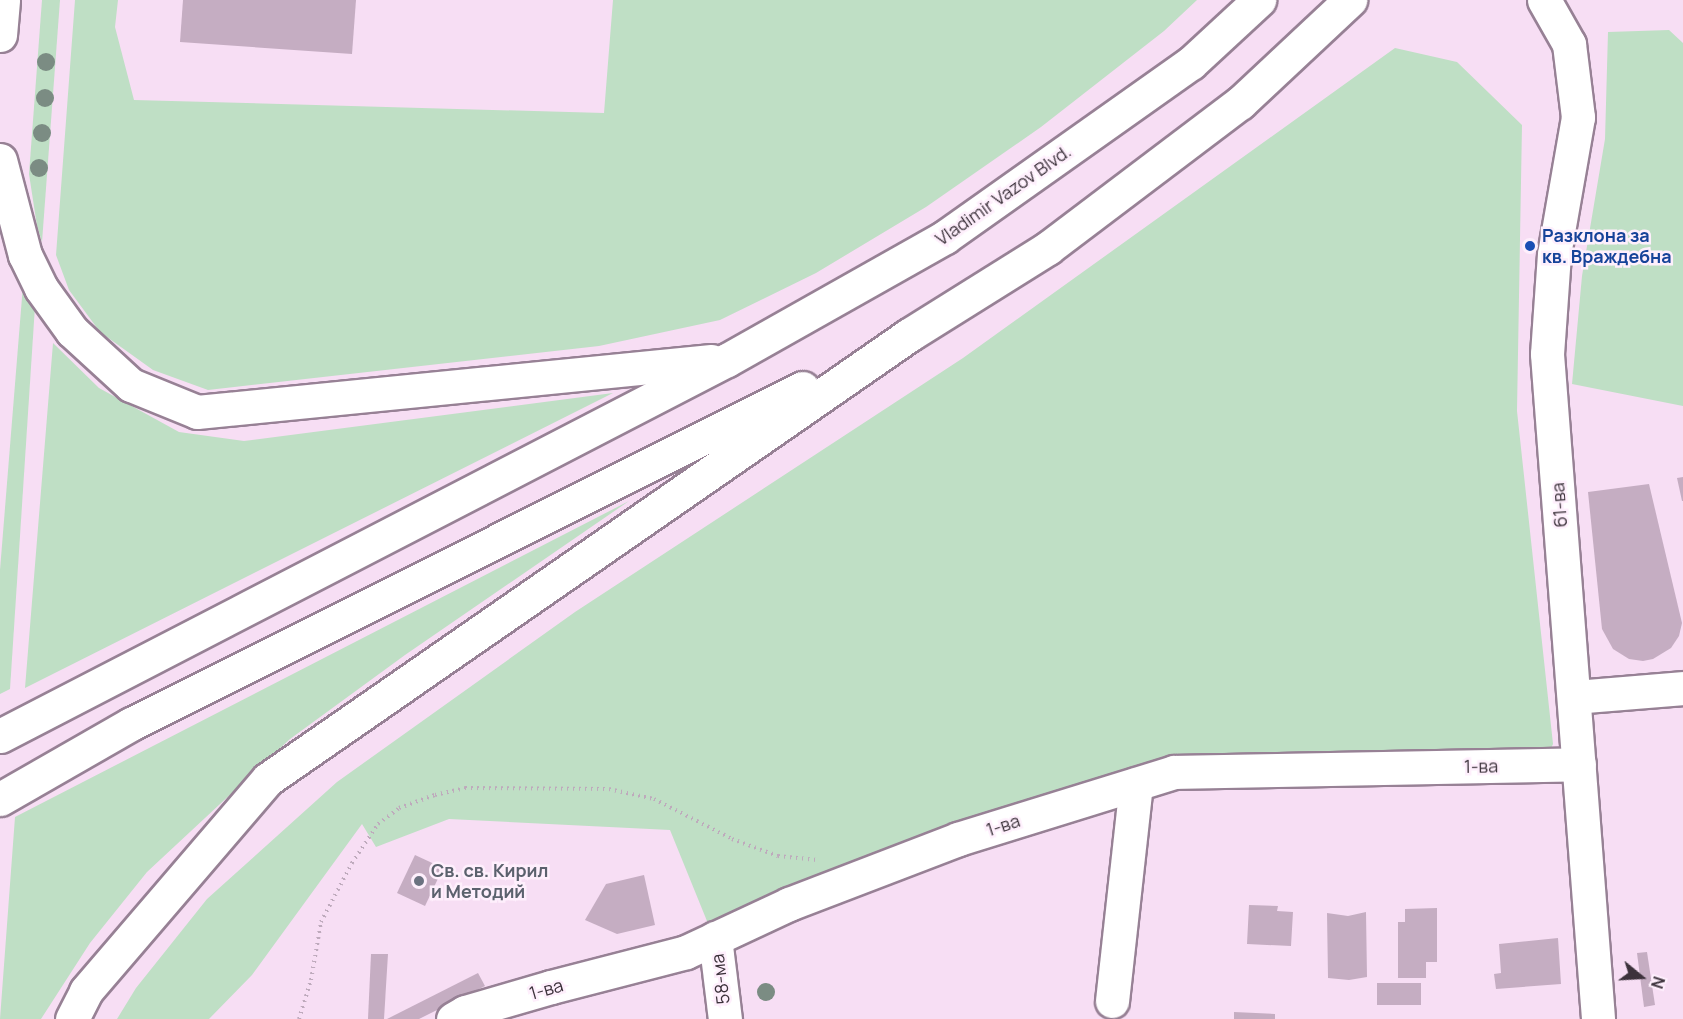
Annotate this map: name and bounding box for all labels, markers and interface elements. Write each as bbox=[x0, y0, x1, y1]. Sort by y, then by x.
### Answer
street label: Vladimir Vazov Blvd. bbox=[931, 140, 1075, 250]
place label: Разклона за кв. Враждебна bbox=[1542, 225, 1672, 268]
marker: Разклона за кв. Враждебна bbox=[1523, 239, 1537, 253]
street label: 61-ва bbox=[1547, 482, 1571, 528]
street label: 1-ва bbox=[1464, 755, 1498, 777]
street label: 1-ва bbox=[983, 809, 1023, 841]
place label: Св. св. Кирил и Методий bbox=[431, 860, 548, 902]
marker: Св. св. Кирил и Методий bbox=[412, 874, 426, 888]
north arrow bbox=[1611, 947, 1671, 1007]
street label: 58-ма bbox=[706, 952, 734, 1006]
street label: 1-ва bbox=[527, 974, 565, 1004]
text: N bbox=[1646, 974, 1670, 991]

